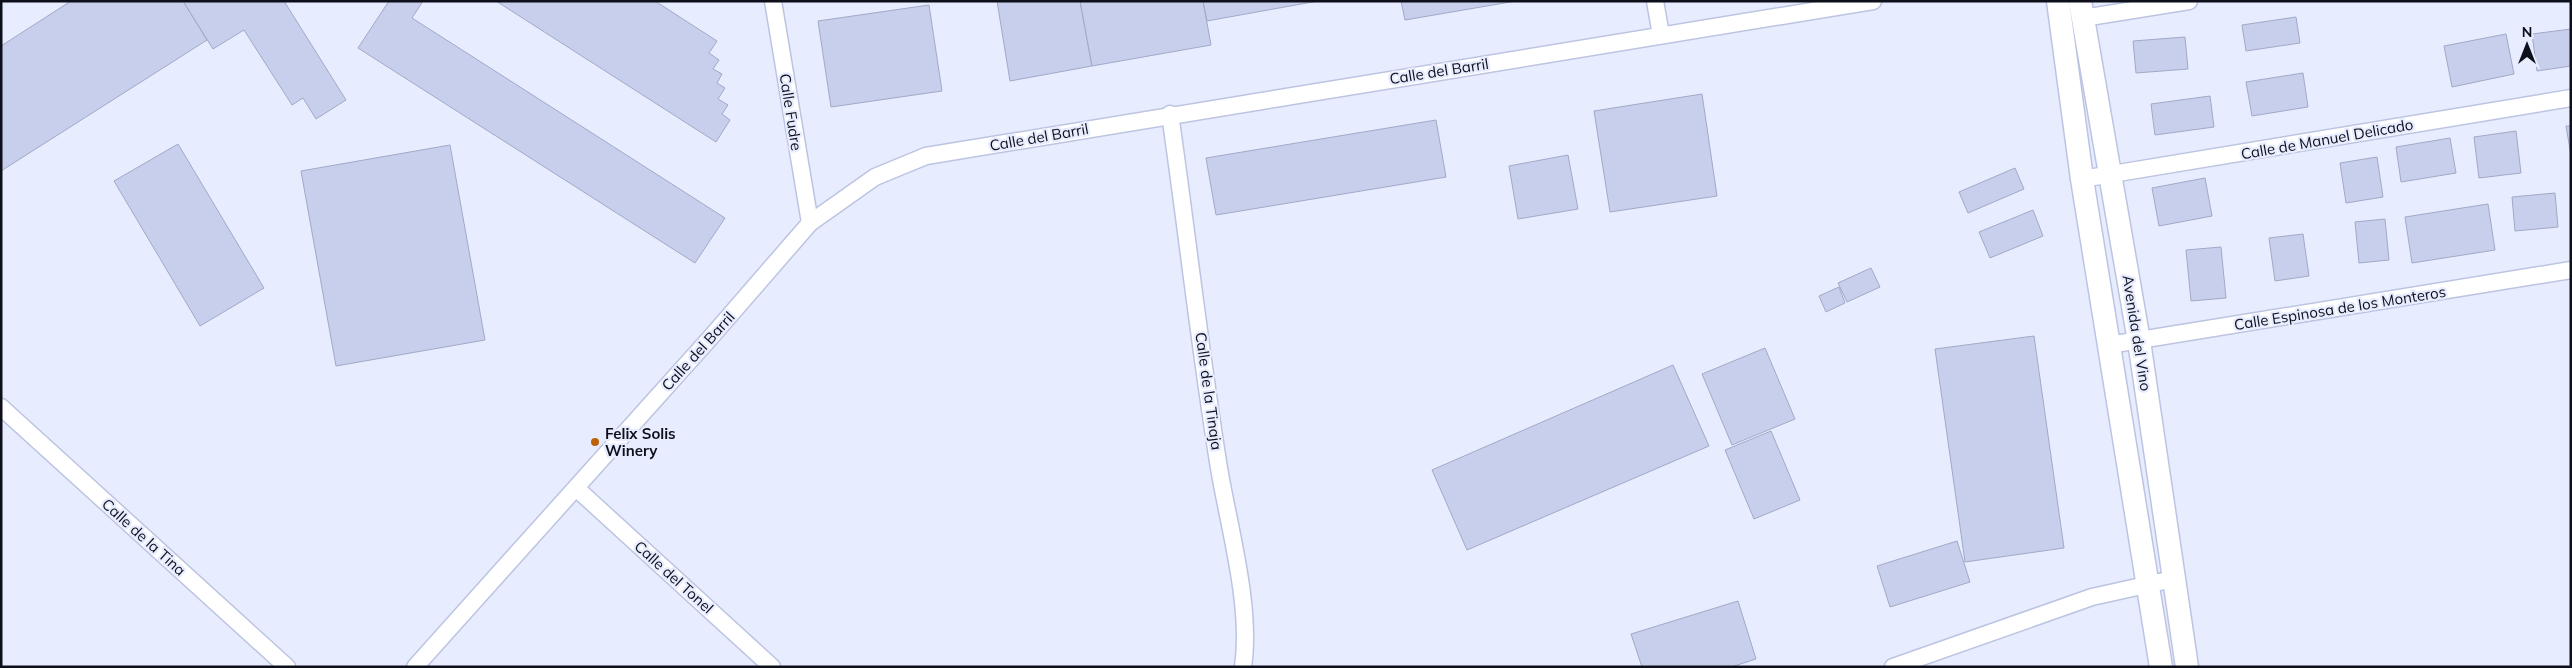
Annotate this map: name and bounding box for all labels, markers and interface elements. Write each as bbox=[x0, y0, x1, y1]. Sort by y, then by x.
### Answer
north arrow bbox=[2502, 20, 2552, 70]
text: N bbox=[2522, 23, 2532, 41]
street label: Calle del Barril bbox=[1388, 54, 1490, 88]
street label: Calle Fudre bbox=[776, 72, 806, 152]
street label: Calle de Manuel Delicado bbox=[2239, 114, 2415, 164]
street label: Calle del Barril bbox=[988, 119, 1090, 155]
street label: Avenida del Vino bbox=[2118, 274, 2156, 392]
street label: Calle Espinosa de los Monteros bbox=[2233, 282, 2447, 334]
street label: Calle del Barril bbox=[657, 307, 739, 395]
street label: Calle de la Tinaja bbox=[1191, 331, 1227, 451]
place label: Felix Solis Winery bbox=[605, 424, 676, 460]
marker: Felix Solis Winery bbox=[589, 436, 601, 448]
street label: Calle de la Tina bbox=[98, 494, 190, 580]
street label: Calle del Tonel bbox=[631, 537, 717, 617]

